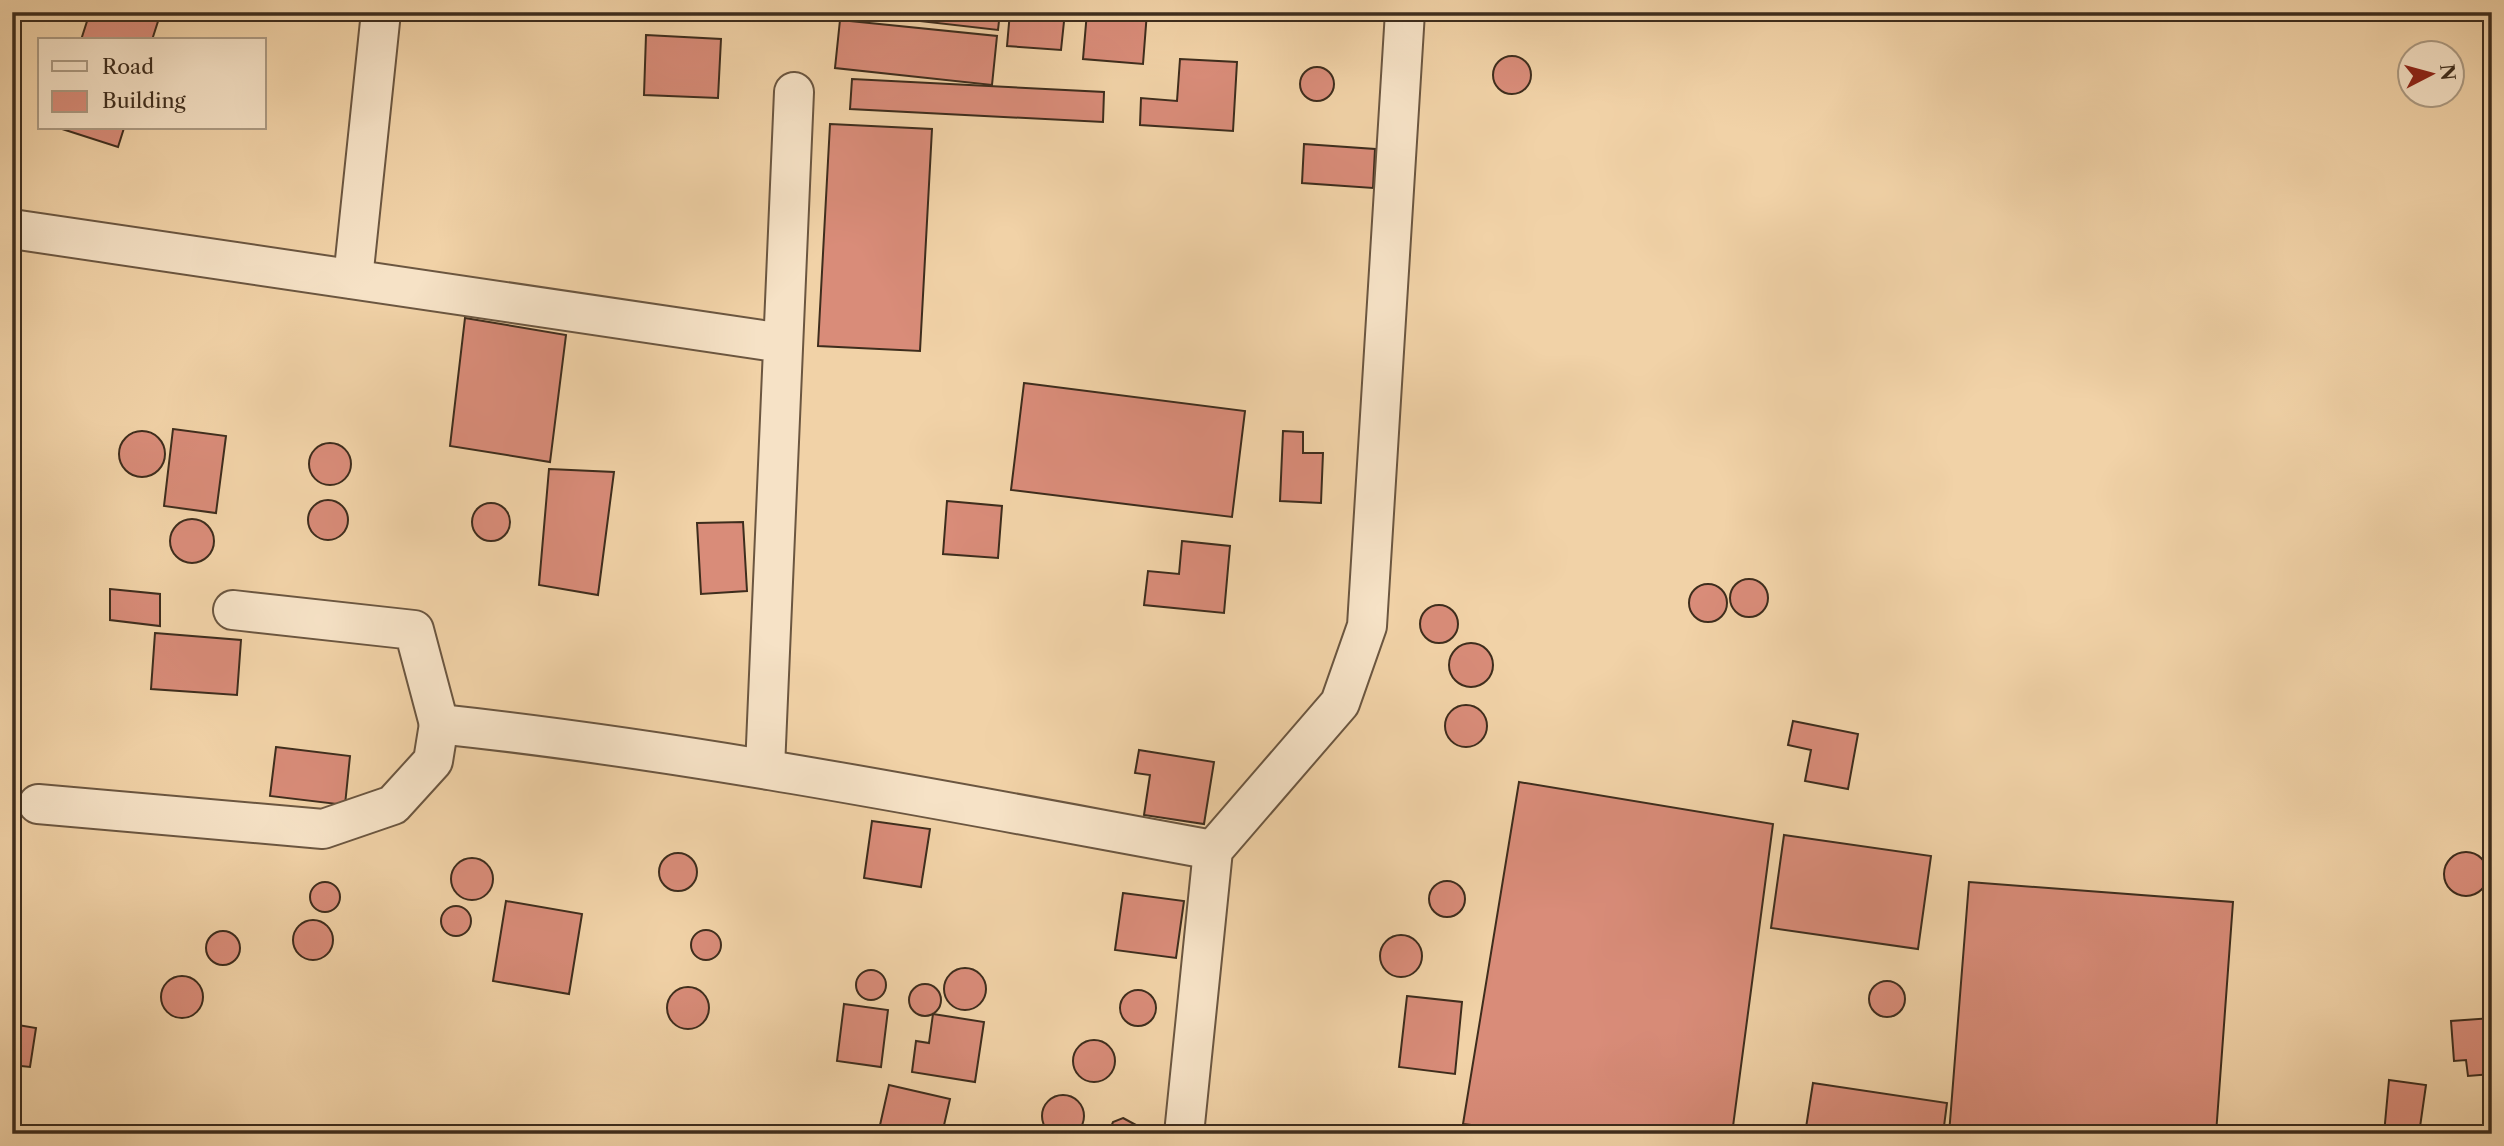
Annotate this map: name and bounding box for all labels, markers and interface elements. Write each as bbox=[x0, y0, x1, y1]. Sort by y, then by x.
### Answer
legend bbox=[38, 38, 266, 130]
north arrow bbox=[2396, 38, 2466, 108]
text: Road bbox=[102, 54, 154, 79]
text: N bbox=[2435, 63, 2460, 82]
text: Building bbox=[102, 88, 187, 113]

